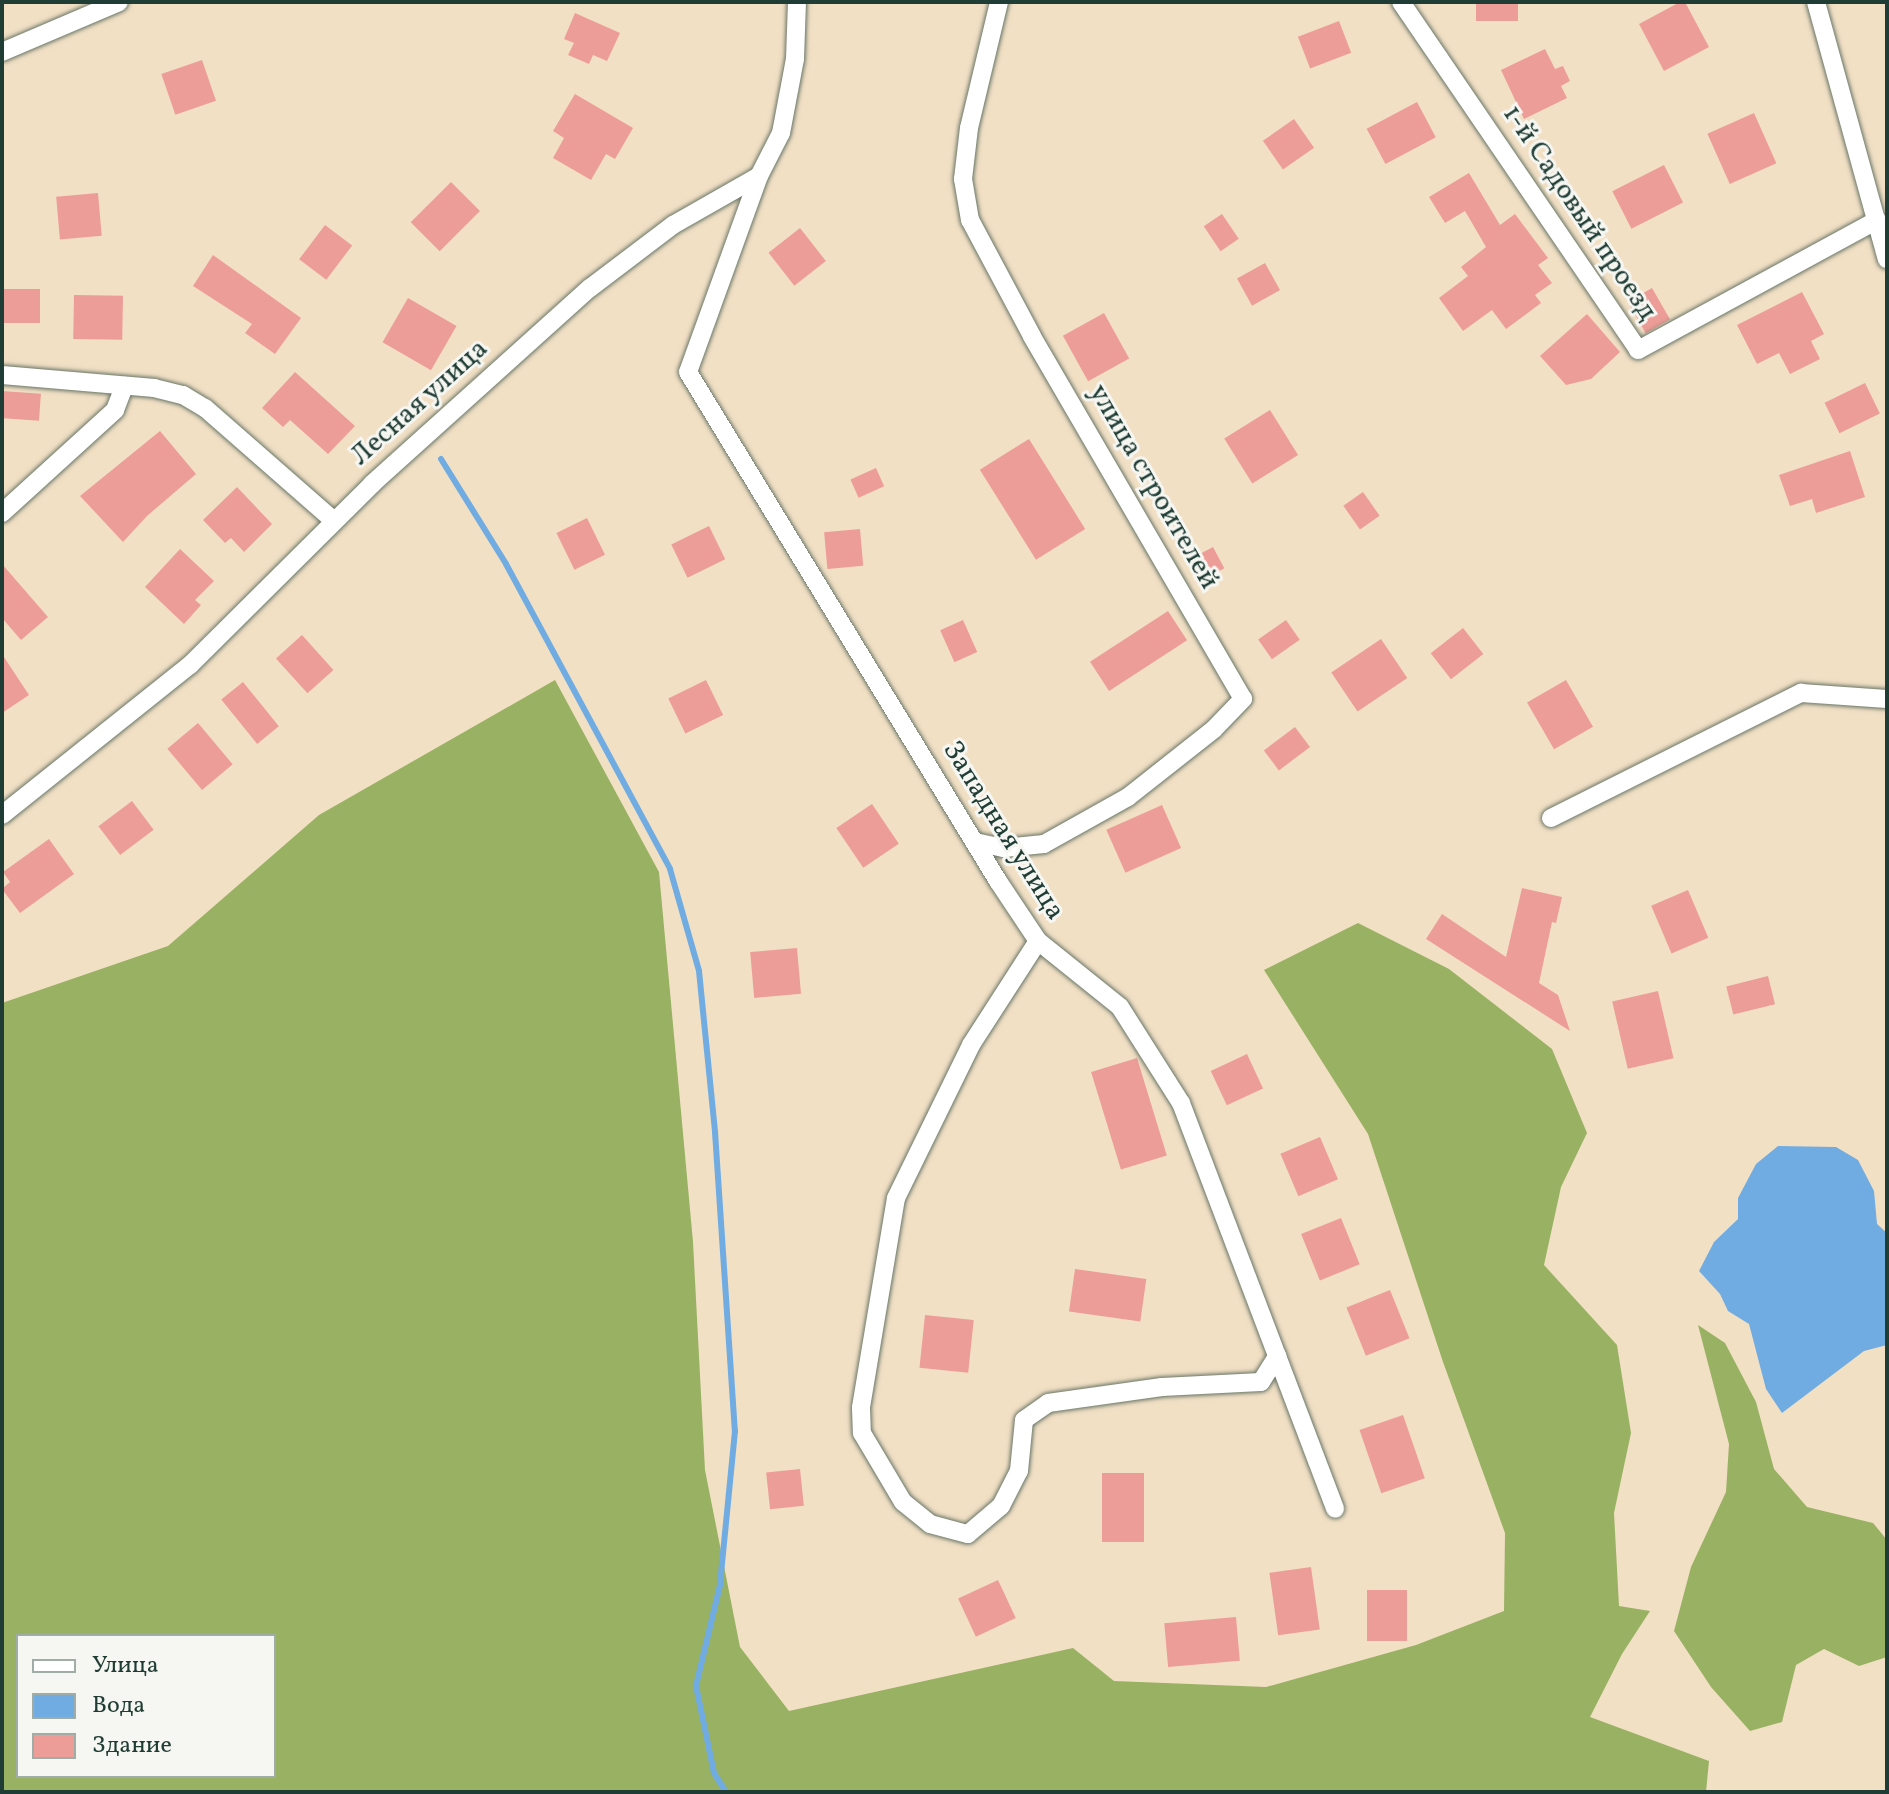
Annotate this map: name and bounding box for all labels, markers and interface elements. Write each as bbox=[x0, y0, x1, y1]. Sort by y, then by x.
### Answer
street label: 1-й Садовый проезд bbox=[1494, 99, 1664, 327]
street label: Лесная улица bbox=[344, 332, 496, 474]
street label: улица строителей bbox=[1081, 379, 1225, 595]
street label: Западная улица bbox=[934, 735, 1072, 927]
legend bbox=[16, 1634, 276, 1778]
text: Улица bbox=[92, 1649, 159, 1683]
text: Вода bbox=[92, 1689, 145, 1723]
text: Здание bbox=[92, 1729, 172, 1763]

